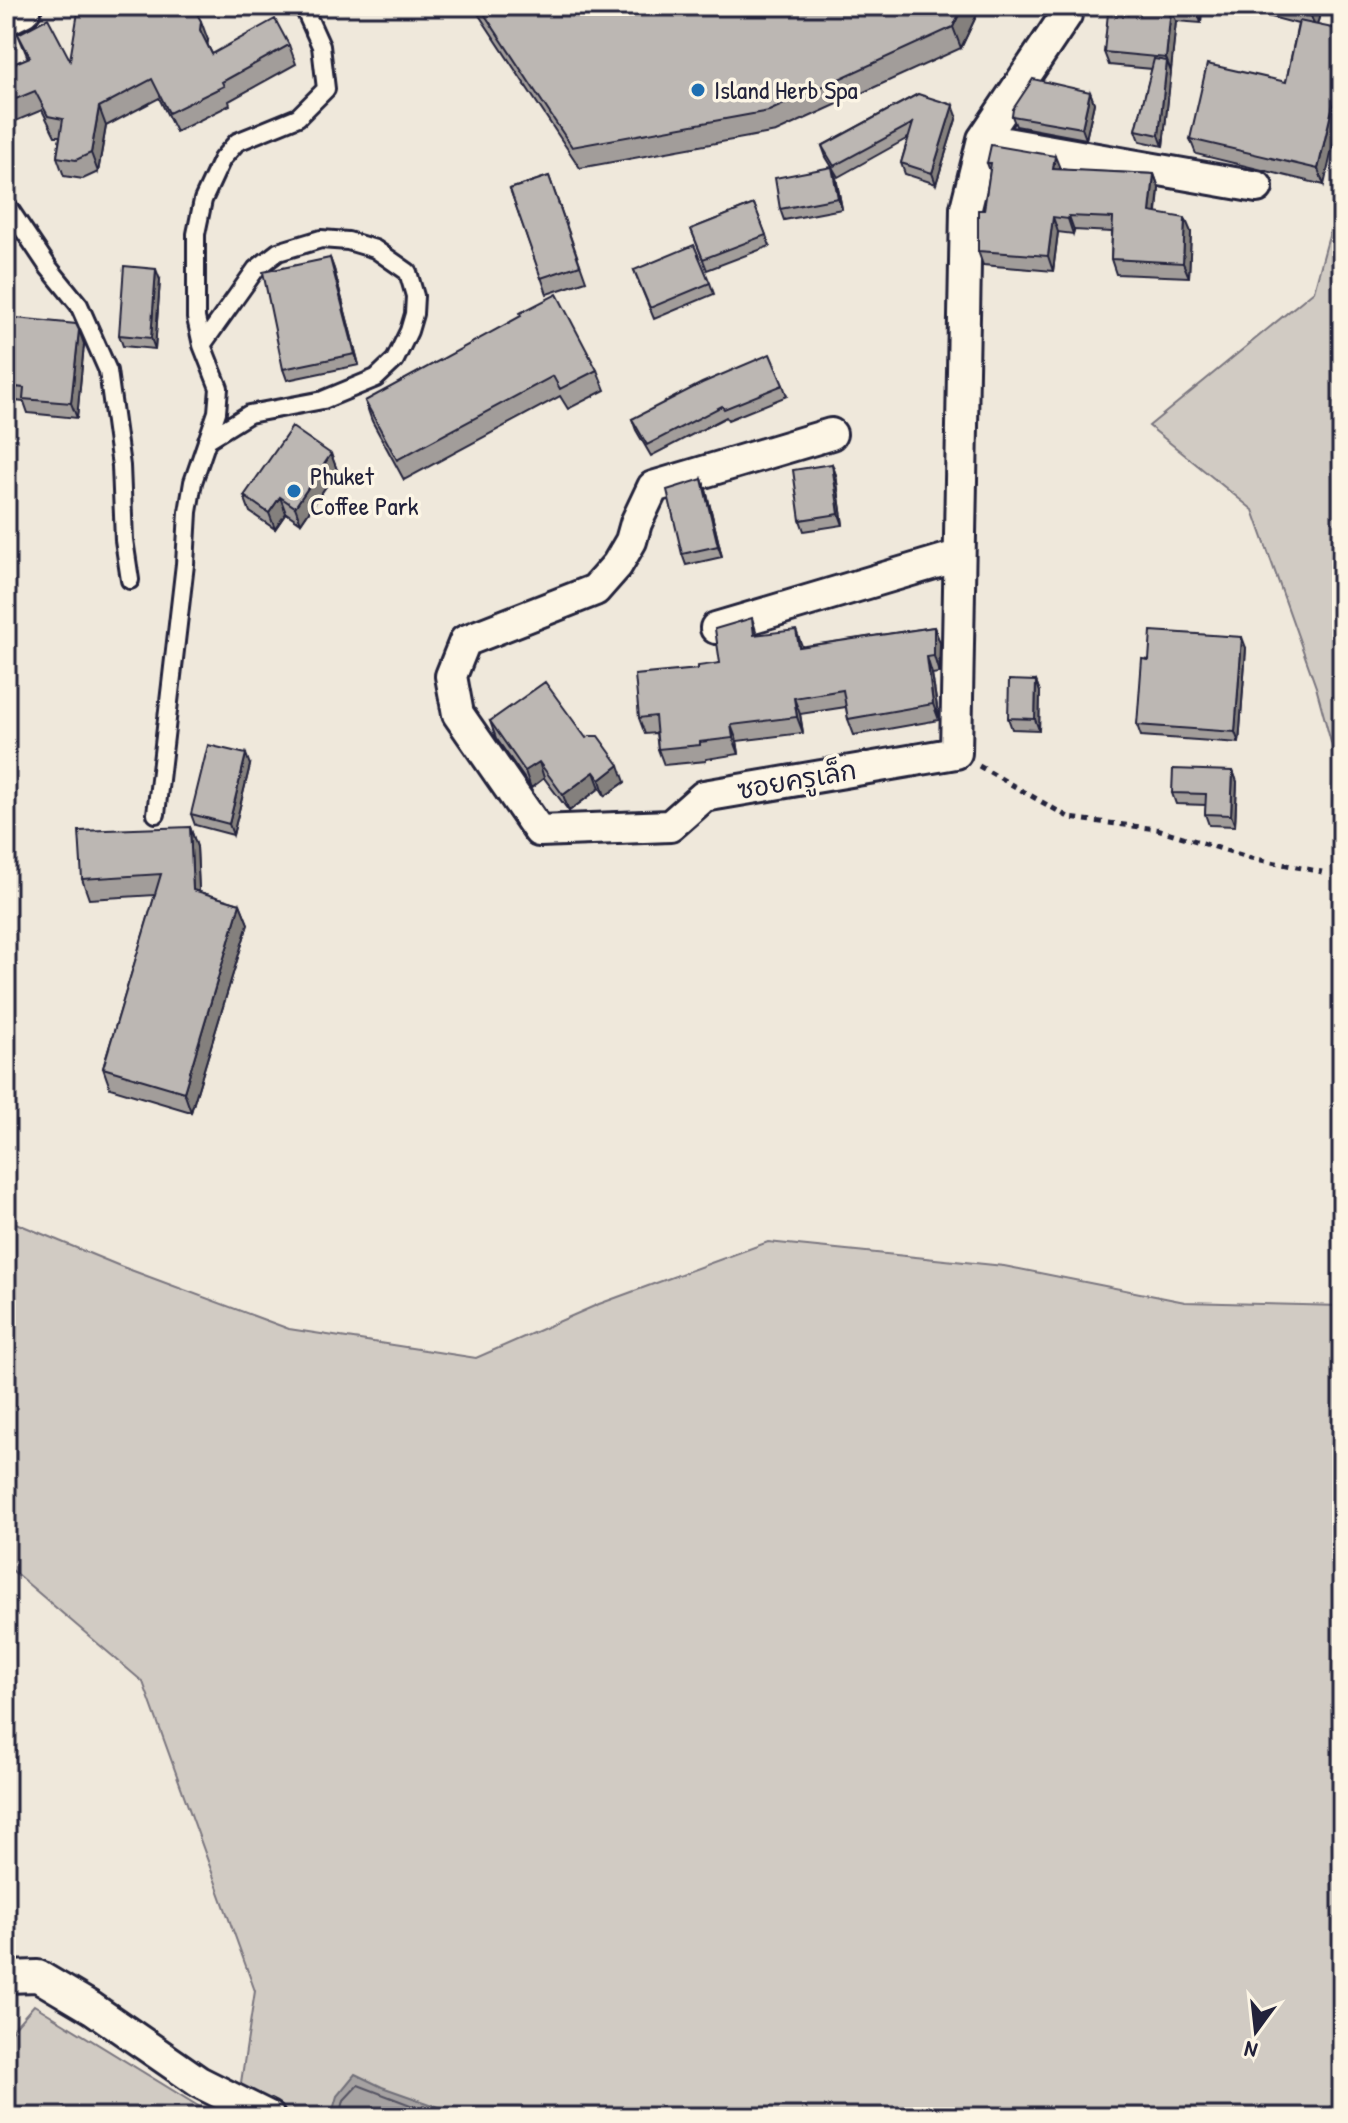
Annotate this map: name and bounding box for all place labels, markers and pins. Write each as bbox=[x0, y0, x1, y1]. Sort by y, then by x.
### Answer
place label: Island Herb Spa bbox=[714, 72, 858, 107]
marker: Island Herb Spa bbox=[689, 81, 707, 99]
place label: Phuket Coffee Park bbox=[310, 458, 419, 523]
marker: Phuket Coffee Park bbox=[285, 482, 303, 500]

